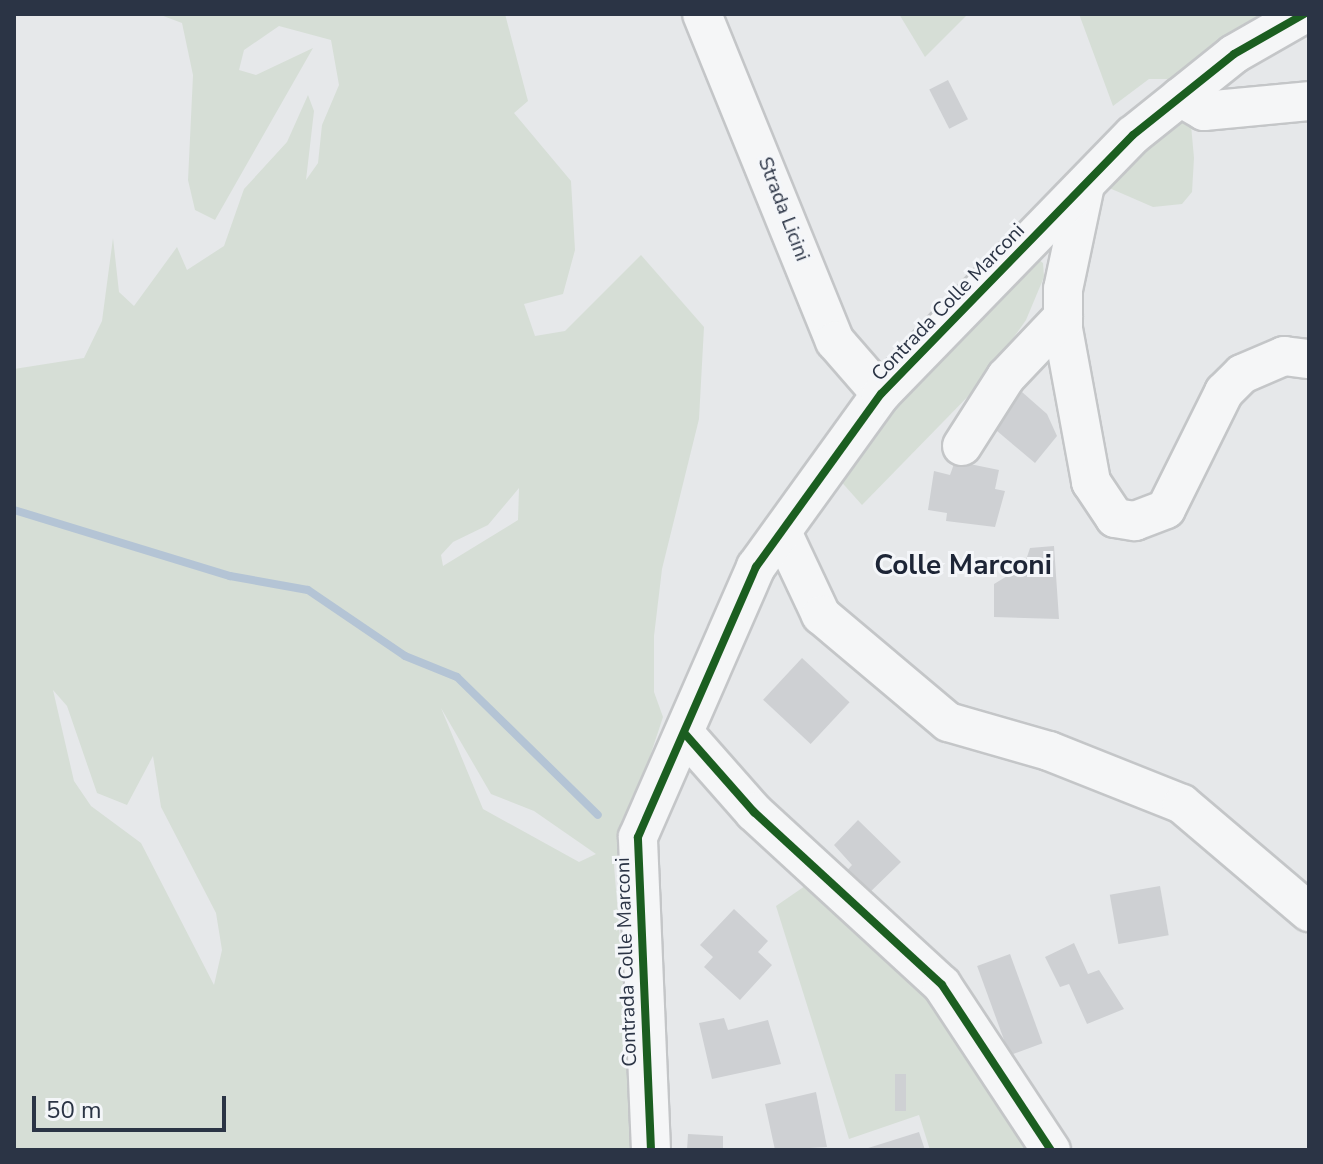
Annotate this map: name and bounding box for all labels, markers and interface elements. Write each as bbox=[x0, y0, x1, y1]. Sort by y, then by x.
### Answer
street label: Strada Licini bbox=[753, 153, 815, 265]
street label: Contrada Colle Marconi bbox=[867, 218, 1029, 386]
district label: Colle Marconi bbox=[874, 548, 1052, 582]
street label: Contrada Colle Marconi bbox=[610, 857, 642, 1067]
scale bar bbox=[36, 1080, 230, 1130]
text: 50 m bbox=[46, 1094, 102, 1126]

